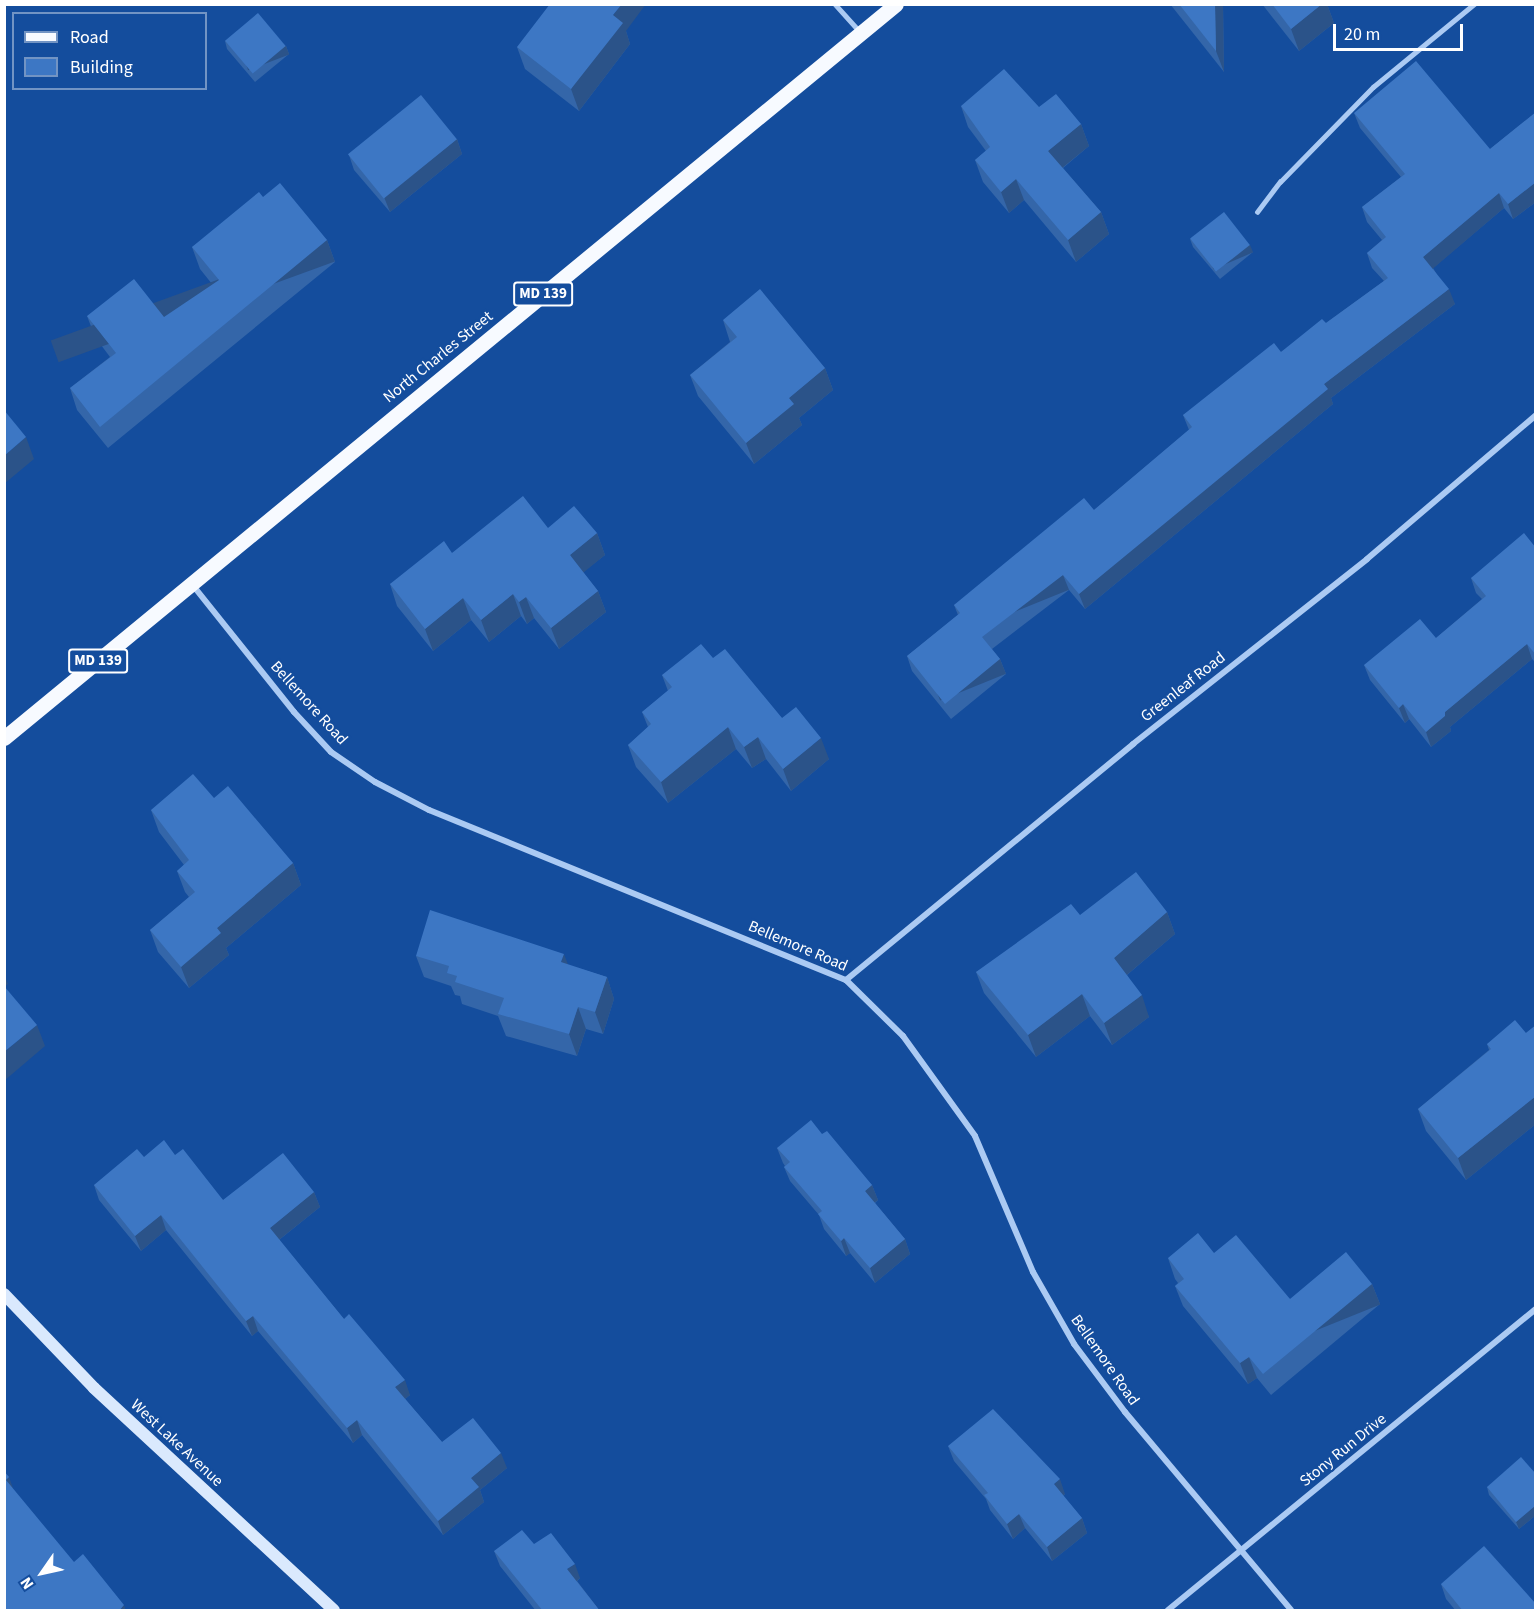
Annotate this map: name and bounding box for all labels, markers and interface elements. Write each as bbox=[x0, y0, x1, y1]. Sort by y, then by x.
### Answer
legend bbox=[12, 12, 207, 90]
scale bar bbox=[1336, 12, 1466, 50]
text: 20 m bbox=[1344, 22, 1380, 47]
text: Road bbox=[70, 25, 109, 50]
text: Building bbox=[70, 55, 133, 80]
road number: MD 139 bbox=[513, 282, 573, 306]
street label: North Charles Street bbox=[379, 307, 497, 407]
street label: Greenleaf Road bbox=[1137, 648, 1229, 726]
road number: MD 139 bbox=[68, 649, 128, 673]
street label: Bellemore Road bbox=[266, 657, 352, 749]
street label: Bellemore Road bbox=[745, 916, 851, 976]
street label: Bellemore Road bbox=[1067, 1311, 1143, 1409]
street label: West Lake Avenue bbox=[127, 1395, 227, 1491]
street label: Stony Run Drive bbox=[1296, 1409, 1390, 1491]
north arrow bbox=[12, 1543, 72, 1603]
text: N bbox=[15, 1573, 39, 1594]

